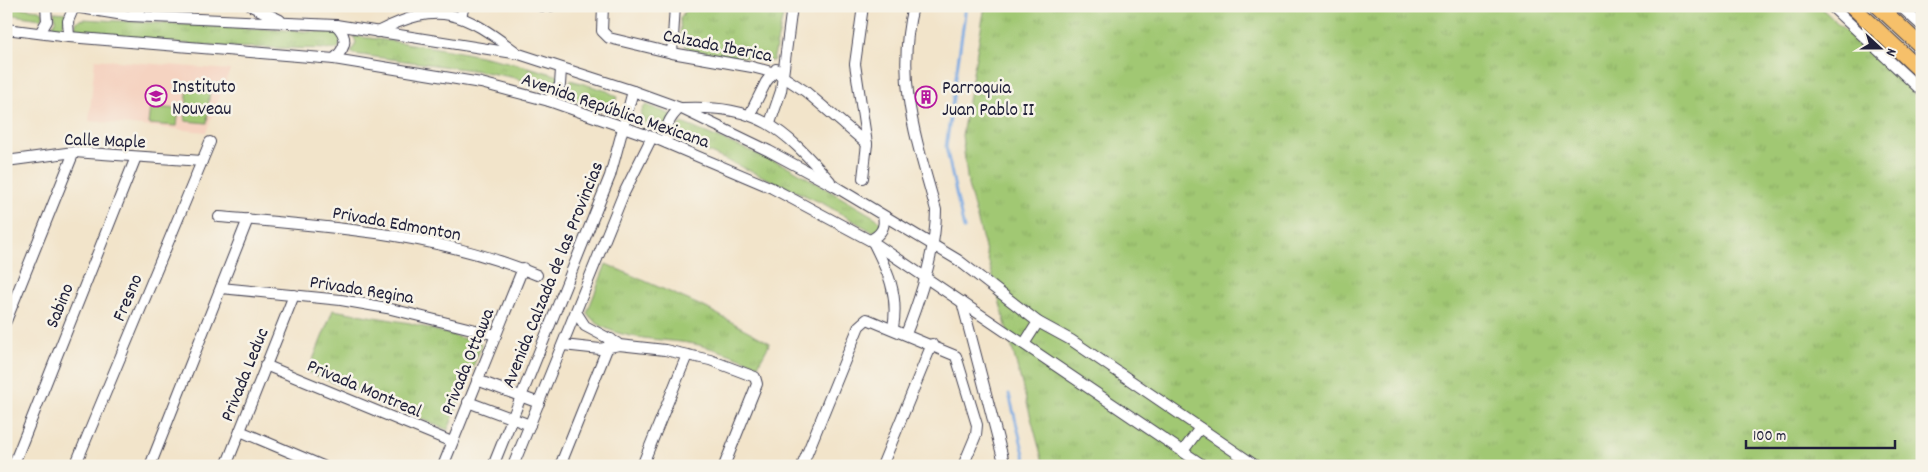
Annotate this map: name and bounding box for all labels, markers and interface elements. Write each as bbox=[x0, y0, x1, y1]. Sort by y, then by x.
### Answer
north arrow bbox=[1856, 22, 1906, 72]
street label: Calzada Iberica bbox=[660, 24, 775, 71]
text: N bbox=[1880, 45, 1901, 59]
street label: Avenida República Mexicana bbox=[517, 67, 713, 158]
place label: Instituto Nouveau bbox=[172, 75, 236, 124]
place label: Parroquia Juan Pablo II bbox=[942, 76, 1034, 125]
school or university icon: Instituto Nouveau bbox=[144, 84, 168, 108]
building icon: Parroquia Juan Pablo II bbox=[914, 85, 938, 109]
street label: Calle Maple bbox=[64, 128, 146, 157]
street label: Avenida Calzada de las Provincias bbox=[496, 158, 612, 393]
street label: Privada Edmonton bbox=[330, 201, 463, 250]
street label: Fresno bbox=[107, 270, 151, 326]
street label: Privada Regina bbox=[307, 270, 417, 313]
street label: Sabino bbox=[40, 280, 82, 333]
street label: Privada Ottawa bbox=[436, 304, 503, 420]
street label: Privada Leduc bbox=[215, 324, 277, 426]
street label: Privada Montreal bbox=[302, 354, 426, 427]
scale bar bbox=[1746, 417, 1894, 449]
text: 100 m bbox=[1753, 426, 1786, 448]

